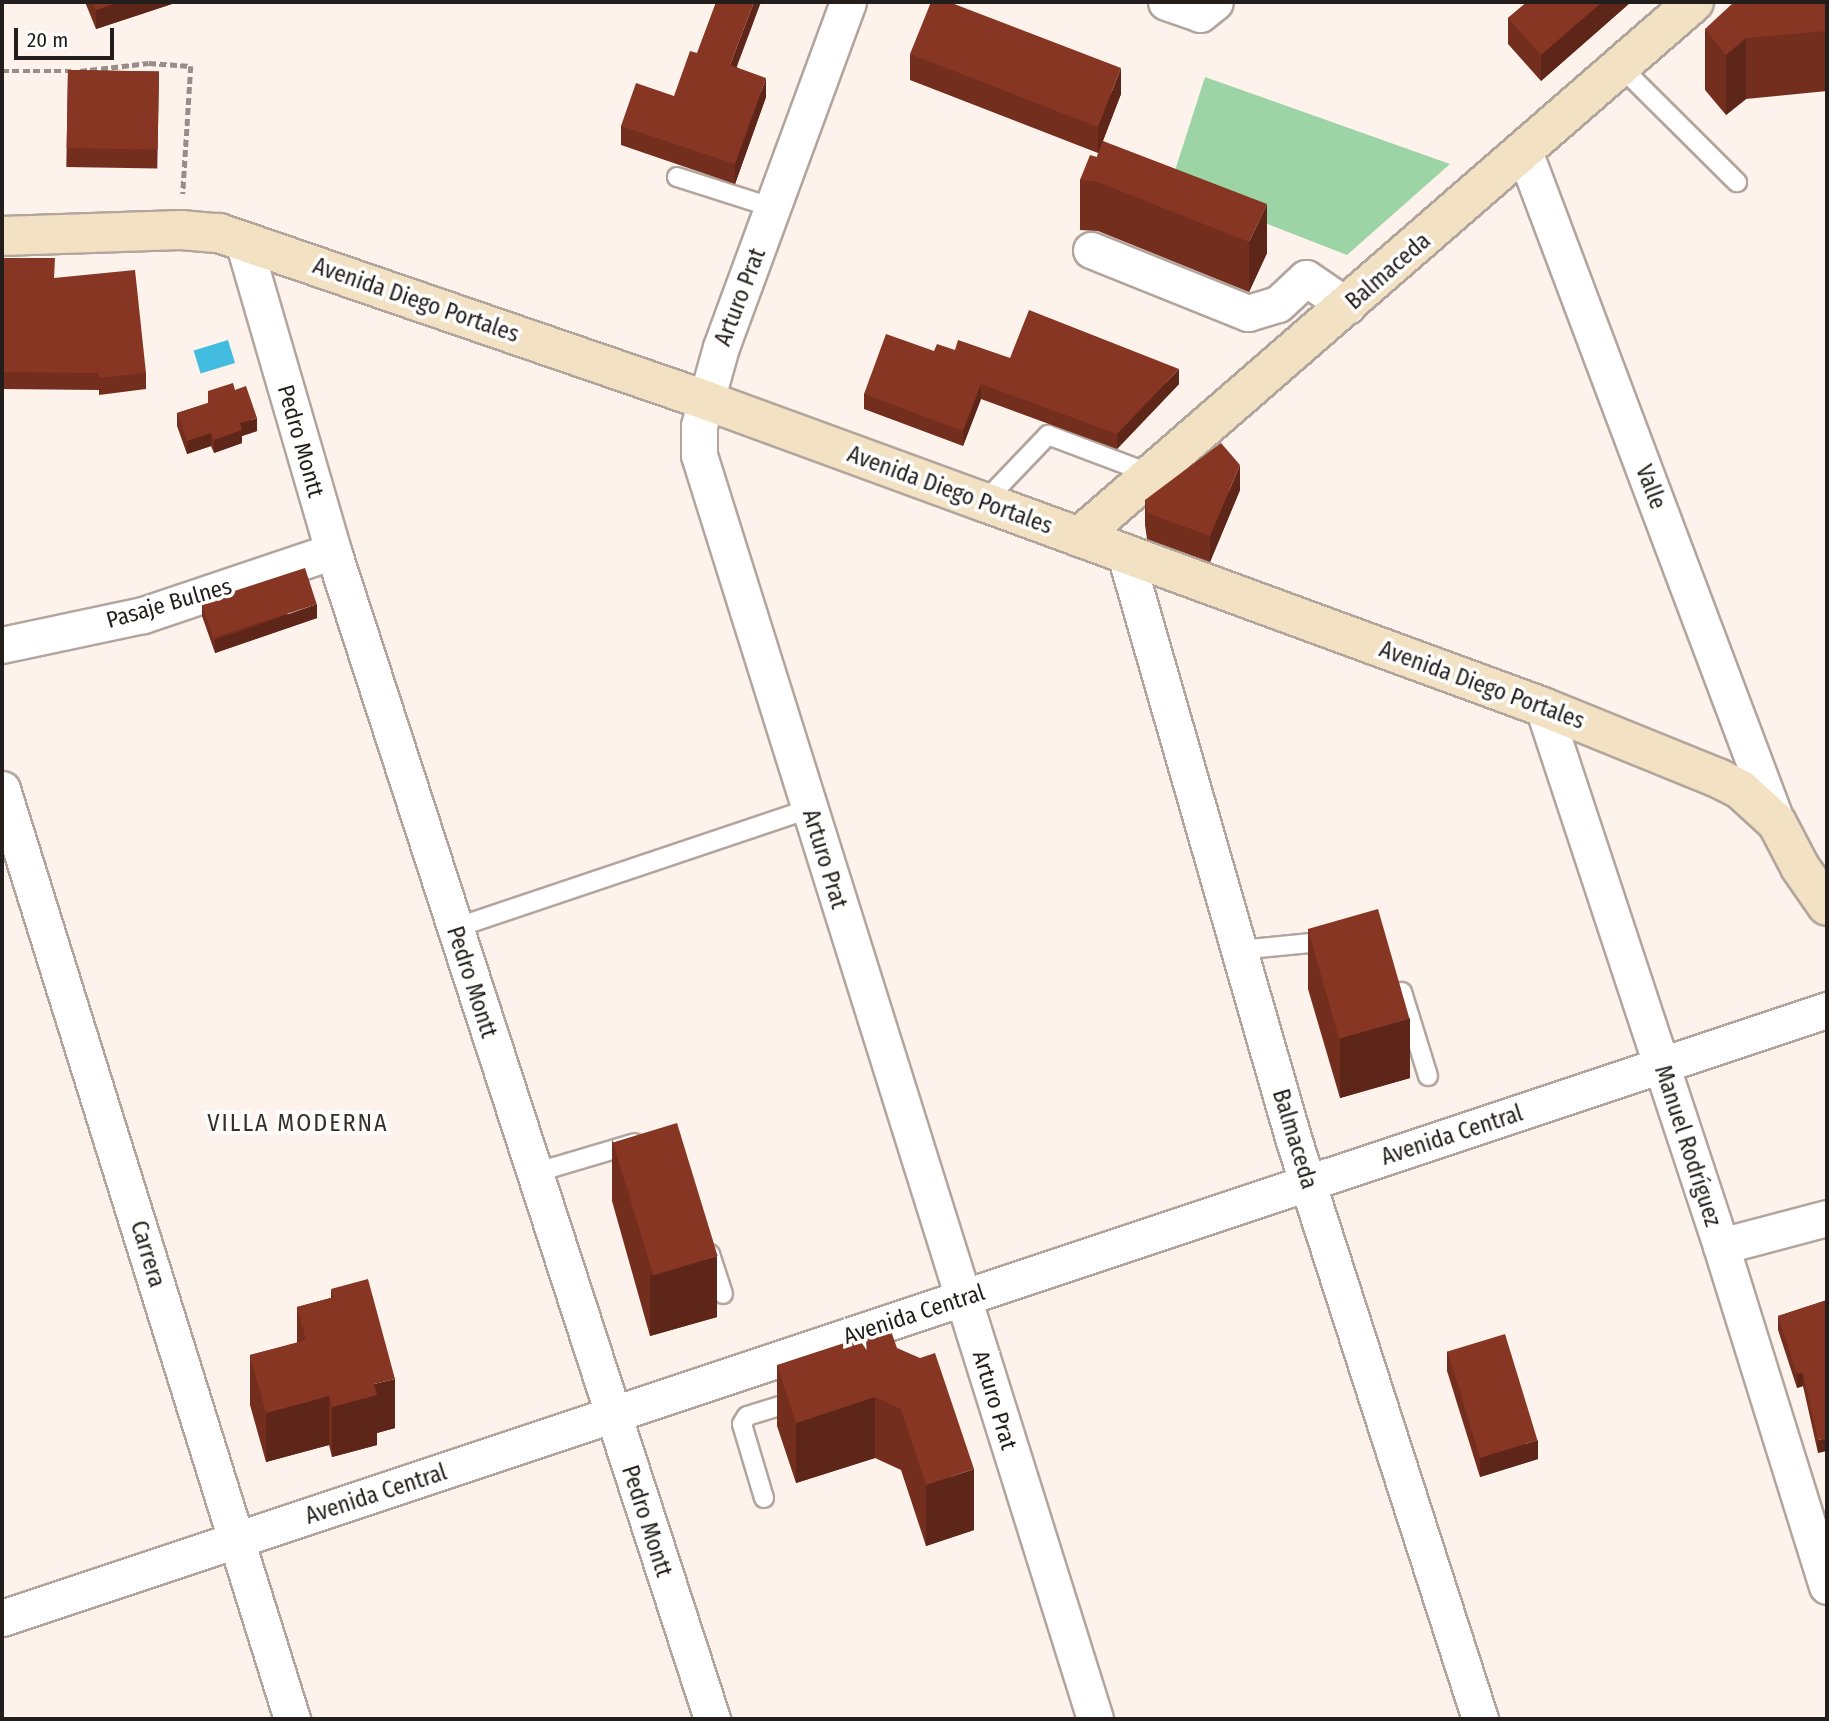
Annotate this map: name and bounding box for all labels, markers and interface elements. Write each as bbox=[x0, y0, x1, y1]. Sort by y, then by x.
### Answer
scale bar bbox=[18, 14, 117, 58]
text: 20 m bbox=[27, 27, 68, 53]
street label: Balmaceda bbox=[1340, 227, 1436, 315]
street label: Arturo Prat bbox=[709, 244, 771, 350]
street label: Avenida Diego Portales bbox=[309, 252, 523, 348]
street label: Pedro Montt bbox=[272, 382, 330, 500]
street label: Avenida Diego Portales bbox=[844, 440, 1056, 540]
street label: Valle bbox=[1630, 461, 1672, 513]
street label: Pasaje Bulnes bbox=[103, 572, 235, 634]
street label: Avenida Diego Portales bbox=[1376, 635, 1588, 735]
street label: Arturo Prat bbox=[797, 806, 853, 912]
street label: Pedro Montt bbox=[441, 923, 503, 1041]
street label: Manuel Rodríguez bbox=[1649, 1062, 1727, 1230]
street label: Balmaceda bbox=[1267, 1086, 1323, 1192]
street label: Avenida Central bbox=[1378, 1099, 1526, 1171]
district label: VILLA MODERNA bbox=[209, 1110, 387, 1138]
street label: Carrera bbox=[125, 1217, 171, 1291]
street label: Avenida Central bbox=[840, 1278, 988, 1350]
street label: Arturo Prat bbox=[967, 1347, 1023, 1453]
street label: Avenida Central bbox=[302, 1458, 450, 1530]
street label: Pedro Montt bbox=[616, 1462, 678, 1580]

